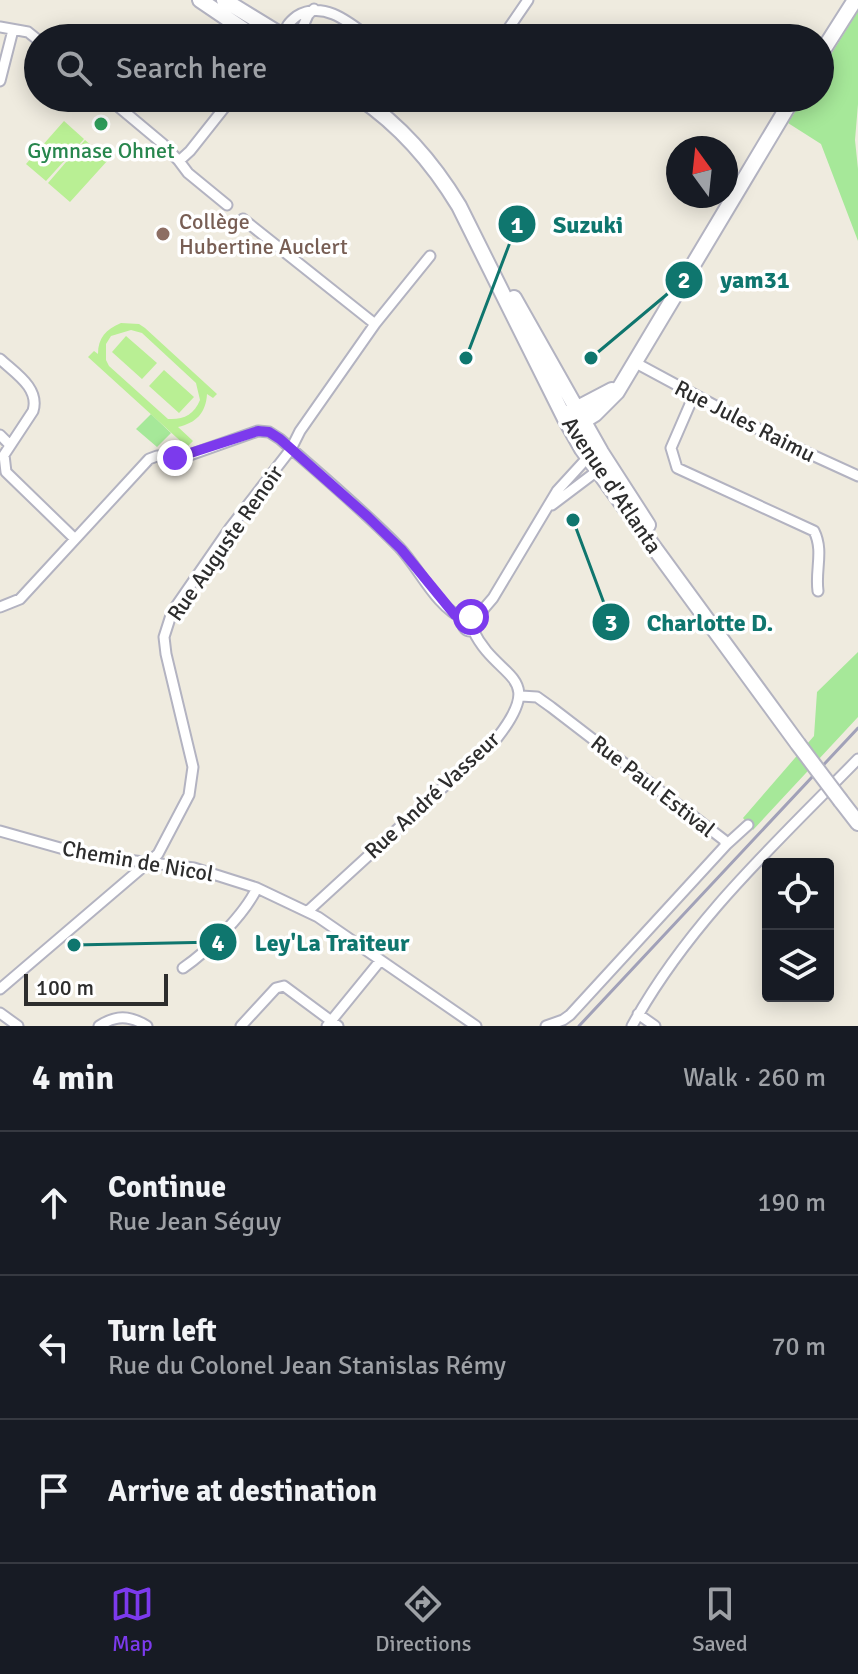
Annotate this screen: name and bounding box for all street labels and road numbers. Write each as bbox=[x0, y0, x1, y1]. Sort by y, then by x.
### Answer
street label: Rue Jules Raimu bbox=[670, 374, 820, 468]
street label: Avenue d'Atlanta bbox=[556, 411, 668, 559]
street label: Rue Auguste Renoir bbox=[161, 460, 289, 626]
street label: Rue André Vasseur bbox=[359, 726, 505, 864]
street label: Rue Paul Estival bbox=[585, 729, 721, 843]
street label: Chemin de Nicol bbox=[60, 834, 216, 888]

